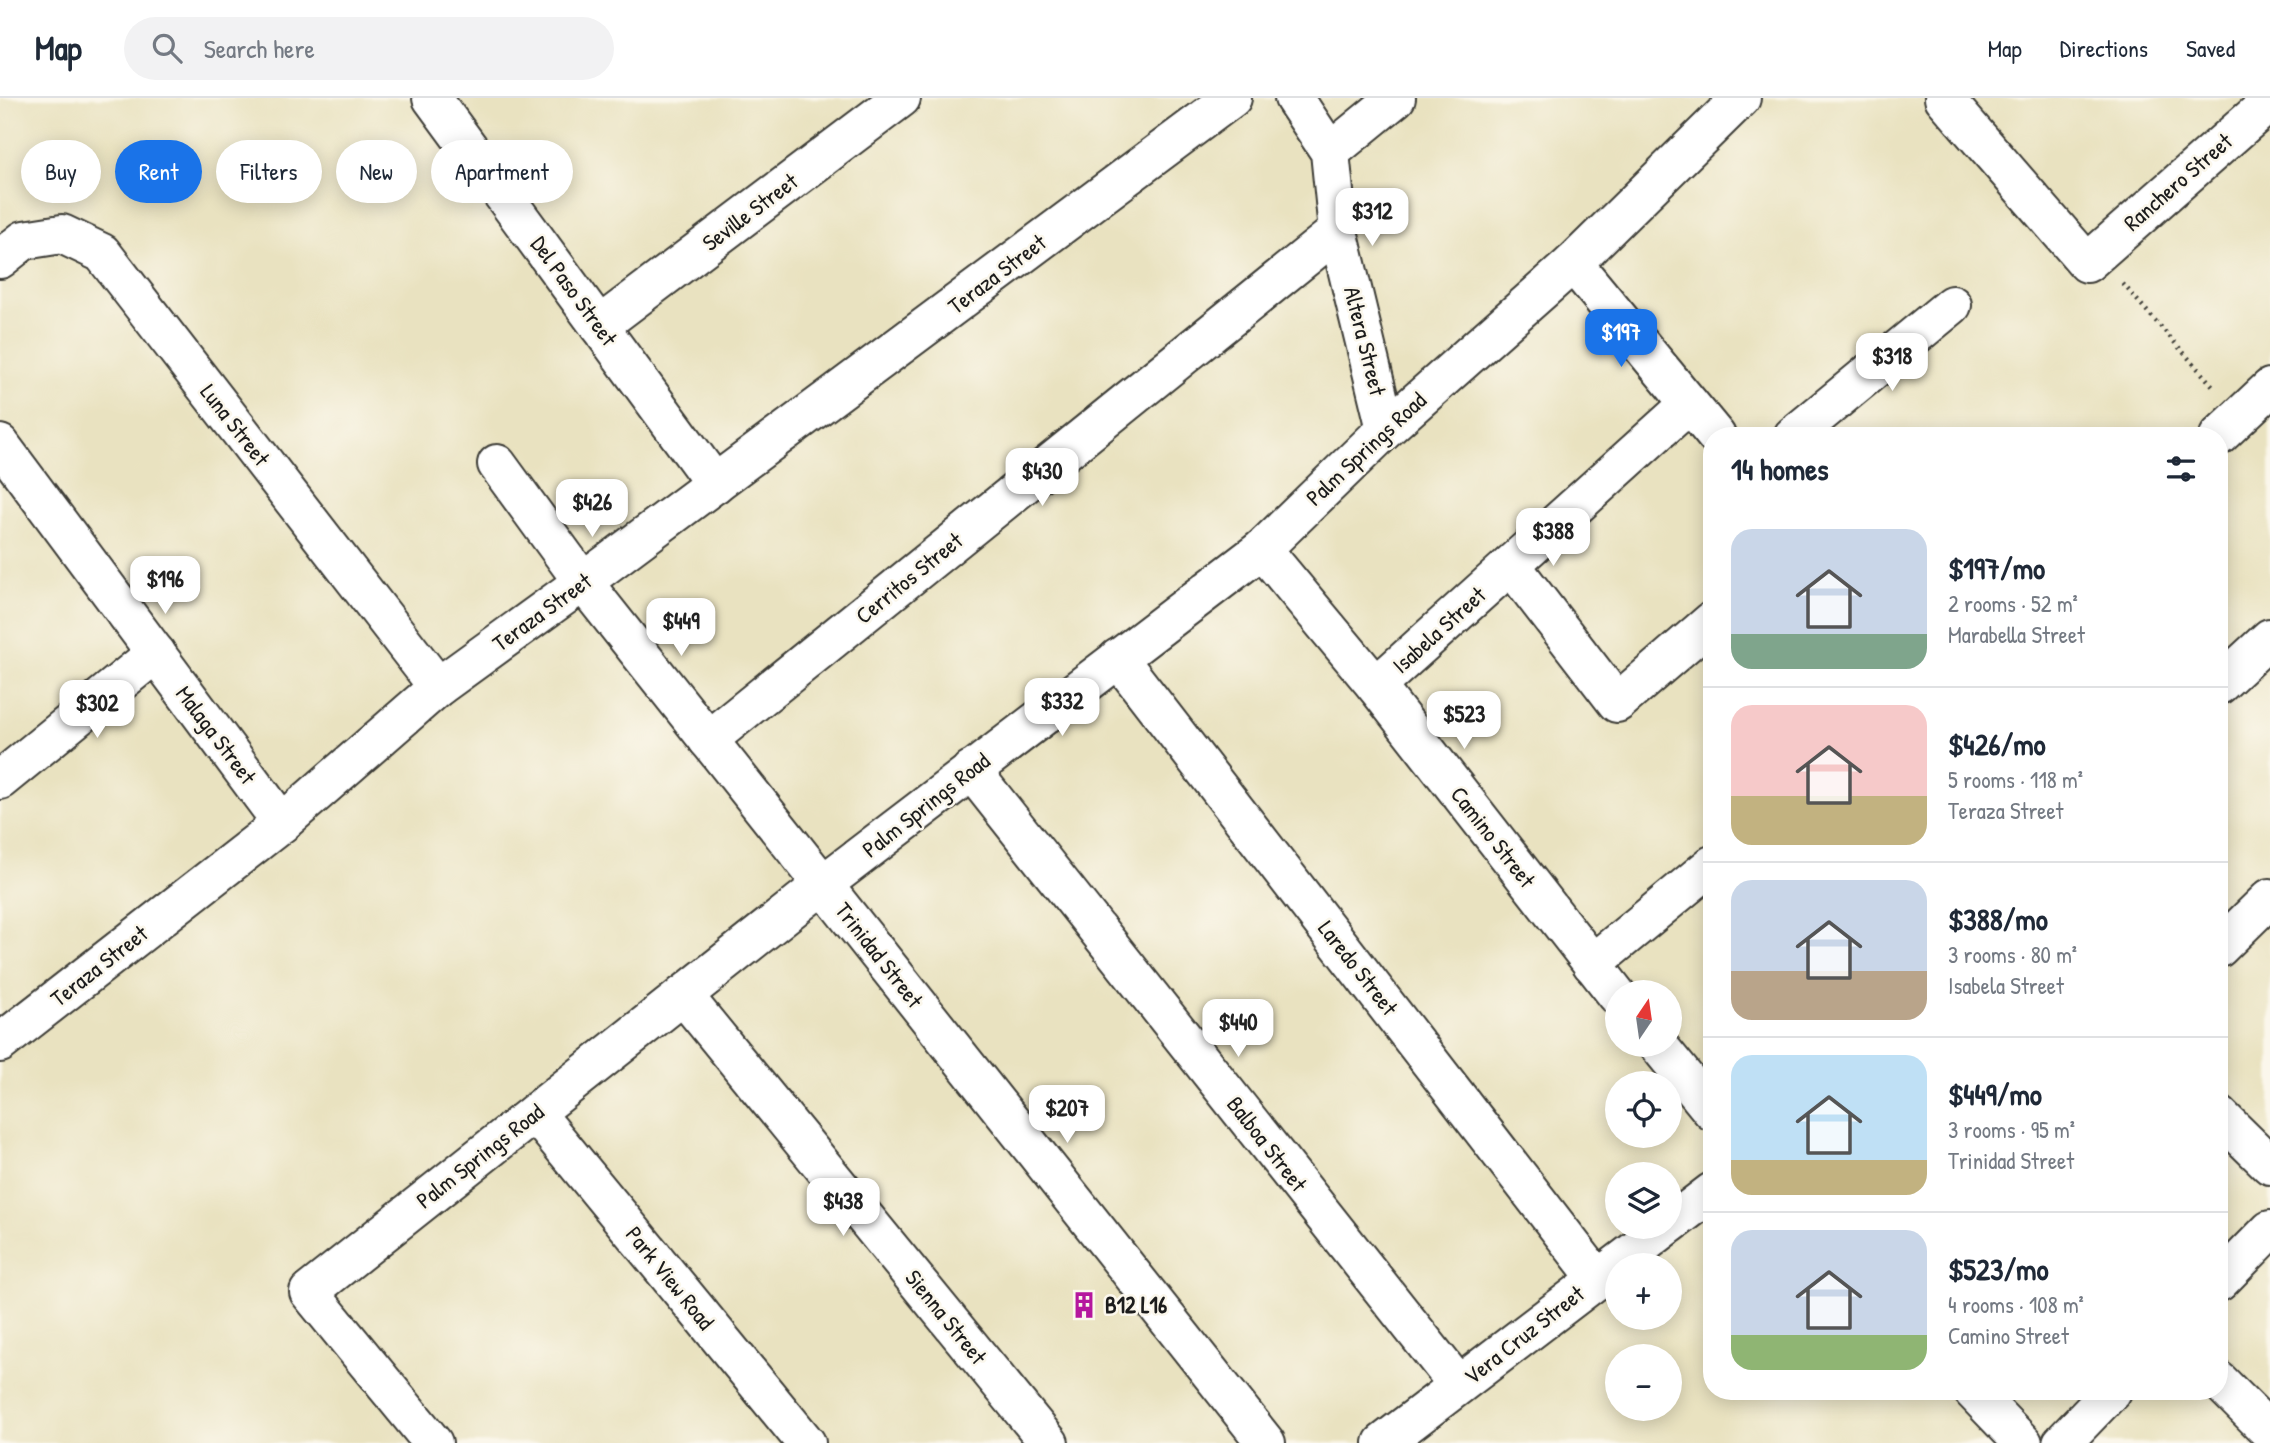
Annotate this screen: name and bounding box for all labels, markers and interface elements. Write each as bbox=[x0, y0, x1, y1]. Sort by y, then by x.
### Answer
search box bbox=[124, 17, 614, 80]
text: Map bbox=[35, 26, 82, 70]
icon: search bbox=[148, 29, 186, 67]
text: Search here bbox=[204, 31, 315, 66]
text: Map bbox=[1988, 32, 2022, 64]
text: Directions bbox=[2060, 32, 2148, 64]
text: Saved bbox=[2186, 32, 2235, 64]
street label: Ranchero Street bbox=[2117, 125, 2239, 237]
chip: Buy bbox=[21, 140, 101, 203]
chip: Rent bbox=[115, 140, 202, 203]
chip: Filters bbox=[216, 140, 322, 203]
chip: New bbox=[336, 140, 417, 203]
chip: Apartment bbox=[431, 140, 573, 203]
street label: Seville Street bbox=[696, 165, 805, 258]
pin: $312 bbox=[1331, 188, 1413, 248]
text: $312 bbox=[1351, 195, 1393, 226]
street label: Teraza Street bbox=[941, 226, 1053, 321]
street label: Del Paso Street bbox=[524, 230, 625, 353]
street label: Altera Street bbox=[1337, 283, 1394, 400]
pin: $197 bbox=[1580, 310, 1662, 369]
text: $197 bbox=[1601, 316, 1641, 347]
pin: $318 bbox=[1851, 334, 1933, 393]
text: $318 bbox=[1872, 340, 1912, 371]
street label: Luna Street bbox=[194, 377, 278, 473]
street label: Palm Springs Road bbox=[1299, 385, 1433, 512]
pin: $430 bbox=[1001, 448, 1083, 508]
text: 14 homes bbox=[1731, 449, 1829, 489]
icon: filters bbox=[2162, 450, 2200, 488]
text: $430 bbox=[1022, 455, 1062, 486]
pin: $426 bbox=[551, 480, 633, 539]
text: $426 bbox=[572, 486, 612, 517]
pin: $388 bbox=[1512, 508, 1594, 568]
text: $388 bbox=[1532, 515, 1574, 546]
street label: Cerritos Street bbox=[849, 524, 970, 630]
text: $197/mo bbox=[1948, 548, 2045, 588]
pin: $196 bbox=[124, 556, 206, 616]
icon: home bbox=[1787, 557, 1871, 641]
text: $196 bbox=[146, 563, 184, 594]
street label: Teraza Street bbox=[486, 564, 598, 658]
street label: Isabela Street bbox=[1385, 579, 1493, 680]
text: 2 rooms · 52 m² bbox=[1948, 588, 2078, 619]
pin: $449 bbox=[640, 598, 722, 658]
text: $449 bbox=[662, 605, 700, 636]
text: Marabella Street bbox=[1948, 619, 2085, 650]
pin: $332 bbox=[1021, 678, 1103, 738]
street label: Malaga Street bbox=[169, 679, 264, 791]
pin: $302 bbox=[56, 680, 138, 740]
text: $332 bbox=[1040, 685, 1084, 716]
text: $302 bbox=[75, 687, 119, 718]
pin: $523 bbox=[1423, 692, 1505, 751]
text: $523 bbox=[1443, 698, 1485, 729]
text: $426/mo bbox=[1948, 724, 2046, 764]
icon: home bbox=[1787, 733, 1871, 817]
street label: Palm Springs Road bbox=[855, 745, 996, 864]
text: 5 rooms · 118 m² bbox=[1948, 764, 2083, 795]
street label: Camino Street bbox=[1444, 780, 1543, 895]
text: Teraza Street bbox=[1948, 795, 2063, 826]
street label: Trinidad Street bbox=[828, 895, 931, 1015]
text: $388/mo bbox=[1948, 899, 2048, 939]
icon: home bbox=[1787, 908, 1871, 992]
street label: Laredo Street bbox=[1312, 914, 1406, 1022]
street label: Teraza Street bbox=[44, 917, 155, 1013]
text: 3 rooms · 80 m² bbox=[1948, 939, 2077, 970]
text: Isabela Street bbox=[1948, 970, 2064, 1001]
north arrow bbox=[1605, 980, 1682, 1057]
map controls bbox=[1605, 980, 1682, 1421]
pin: $440 bbox=[1197, 1000, 1279, 1059]
text: $440 bbox=[1218, 1006, 1258, 1037]
button: locate bbox=[1605, 1071, 1682, 1148]
text: $449/mo bbox=[1948, 1074, 2042, 1114]
icon: home bbox=[1787, 1083, 1871, 1167]
pin: $207 bbox=[1026, 1086, 1108, 1145]
street label: Balboa Street bbox=[1220, 1089, 1315, 1199]
text: $207 bbox=[1045, 1092, 1089, 1123]
street label: Palm Springs Road bbox=[409, 1096, 550, 1215]
text: 3 rooms · 95 m² bbox=[1948, 1114, 2075, 1145]
text: Trinidad Street bbox=[1948, 1145, 2074, 1176]
button: layers bbox=[1605, 1162, 1682, 1239]
pin: $438 bbox=[802, 1178, 884, 1238]
text: $438 bbox=[823, 1185, 863, 1216]
street label: Park View Road bbox=[619, 1219, 722, 1336]
text: $523/mo bbox=[1948, 1249, 2049, 1289]
button: + bbox=[1605, 1253, 1682, 1330]
icon: home bbox=[1787, 1258, 1871, 1342]
street label: Sienna Street bbox=[899, 1263, 995, 1371]
street label: Vera Cruz Street bbox=[1457, 1277, 1591, 1391]
place label: B12 L16 bbox=[1105, 1289, 1167, 1320]
text: 4 rooms · 108 m² bbox=[1948, 1289, 2084, 1320]
building icon: B12 L16 bbox=[1069, 1290, 1099, 1320]
text: Camino Street bbox=[1948, 1320, 2069, 1351]
button: − bbox=[1605, 1344, 1682, 1421]

